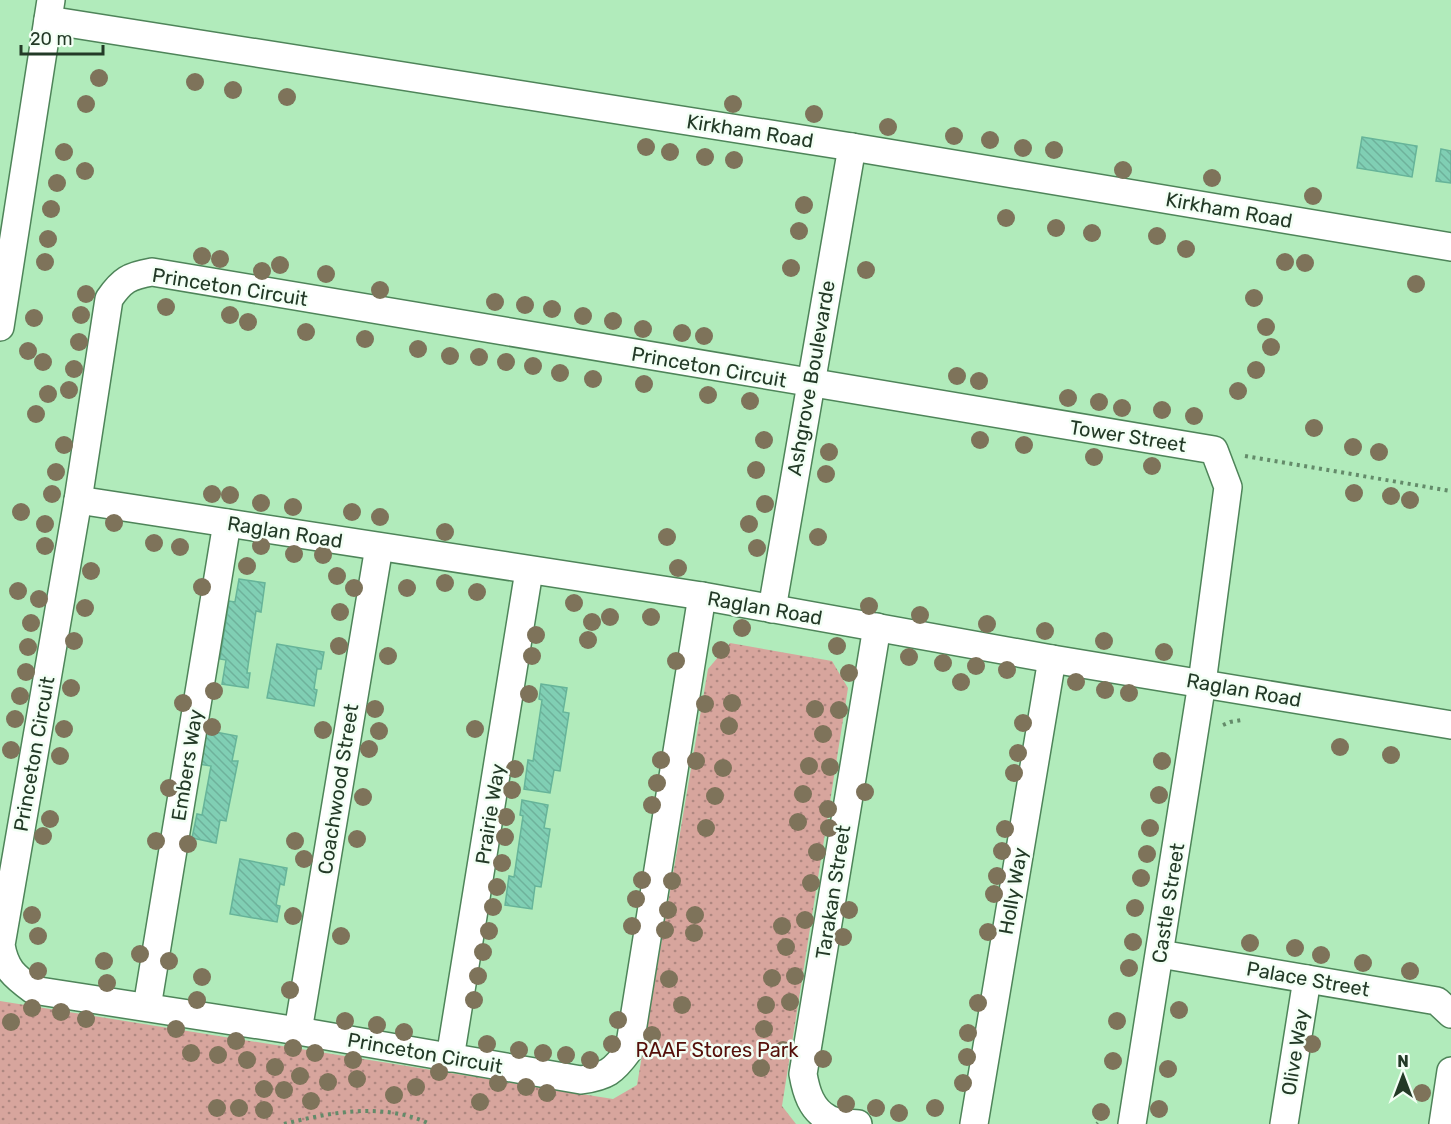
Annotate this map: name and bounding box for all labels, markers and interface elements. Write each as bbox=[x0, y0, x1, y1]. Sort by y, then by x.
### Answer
scale bar bbox=[21, 18, 104, 56]
text: 20 m bbox=[30, 28, 72, 50]
street label: Kirkham Road bbox=[685, 109, 815, 153]
street label: Kirkham Road bbox=[1164, 187, 1294, 233]
street label: Princeton Circuit bbox=[150, 263, 310, 311]
street label: Ashgrove Boulevarde bbox=[782, 278, 840, 478]
street label: Princeton Circuit bbox=[630, 342, 789, 392]
street label: Tower Street bbox=[1068, 415, 1188, 457]
street label: Raglan Road bbox=[226, 511, 344, 553]
street label: Raglan Road bbox=[706, 586, 824, 630]
street label: Raglan Road bbox=[1185, 668, 1303, 712]
street label: Princeton Circuit bbox=[9, 674, 59, 833]
street label: Coachwood Street bbox=[313, 702, 363, 876]
street label: Embers Way bbox=[166, 707, 208, 823]
street label: Prairie Way bbox=[470, 762, 510, 866]
street label: Tarakan Street bbox=[811, 823, 855, 961]
street label: Castle Street bbox=[1147, 841, 1189, 965]
street label: Holly Way bbox=[994, 846, 1032, 936]
street label: Palace Street bbox=[1245, 956, 1372, 1002]
street label: Olive Way bbox=[1276, 1007, 1314, 1097]
street label: Princeton Circuit bbox=[346, 1028, 505, 1078]
park label: RAAF Stores Park bbox=[635, 1038, 799, 1062]
north arrow bbox=[1373, 1046, 1433, 1106]
text: N bbox=[1397, 1052, 1409, 1071]

